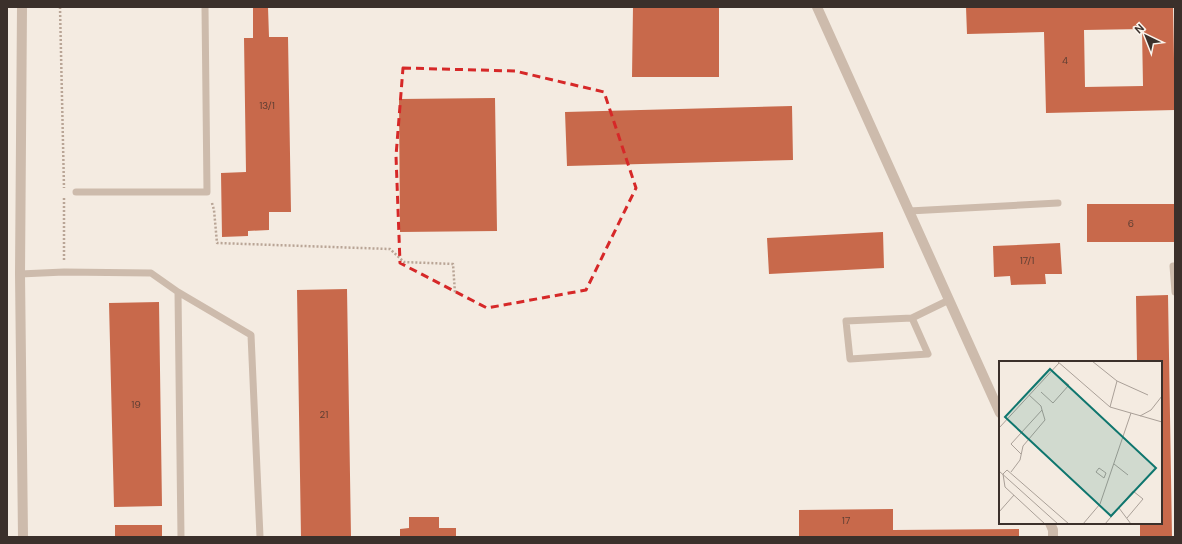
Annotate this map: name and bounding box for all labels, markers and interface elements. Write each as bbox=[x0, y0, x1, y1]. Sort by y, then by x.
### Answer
north arrow bbox=[1126, 16, 1166, 56]
text: N bbox=[1131, 21, 1147, 37]
house number: 4 bbox=[1062, 54, 1068, 67]
house number: 13/1 bbox=[259, 99, 275, 112]
house number: 6 bbox=[1128, 217, 1134, 230]
house number: 17/1 bbox=[1020, 254, 1034, 267]
inset map bbox=[999, 361, 1162, 524]
house number: 19 bbox=[131, 398, 141, 411]
house number: 21 bbox=[320, 408, 328, 421]
house number: 17 bbox=[842, 514, 850, 527]

